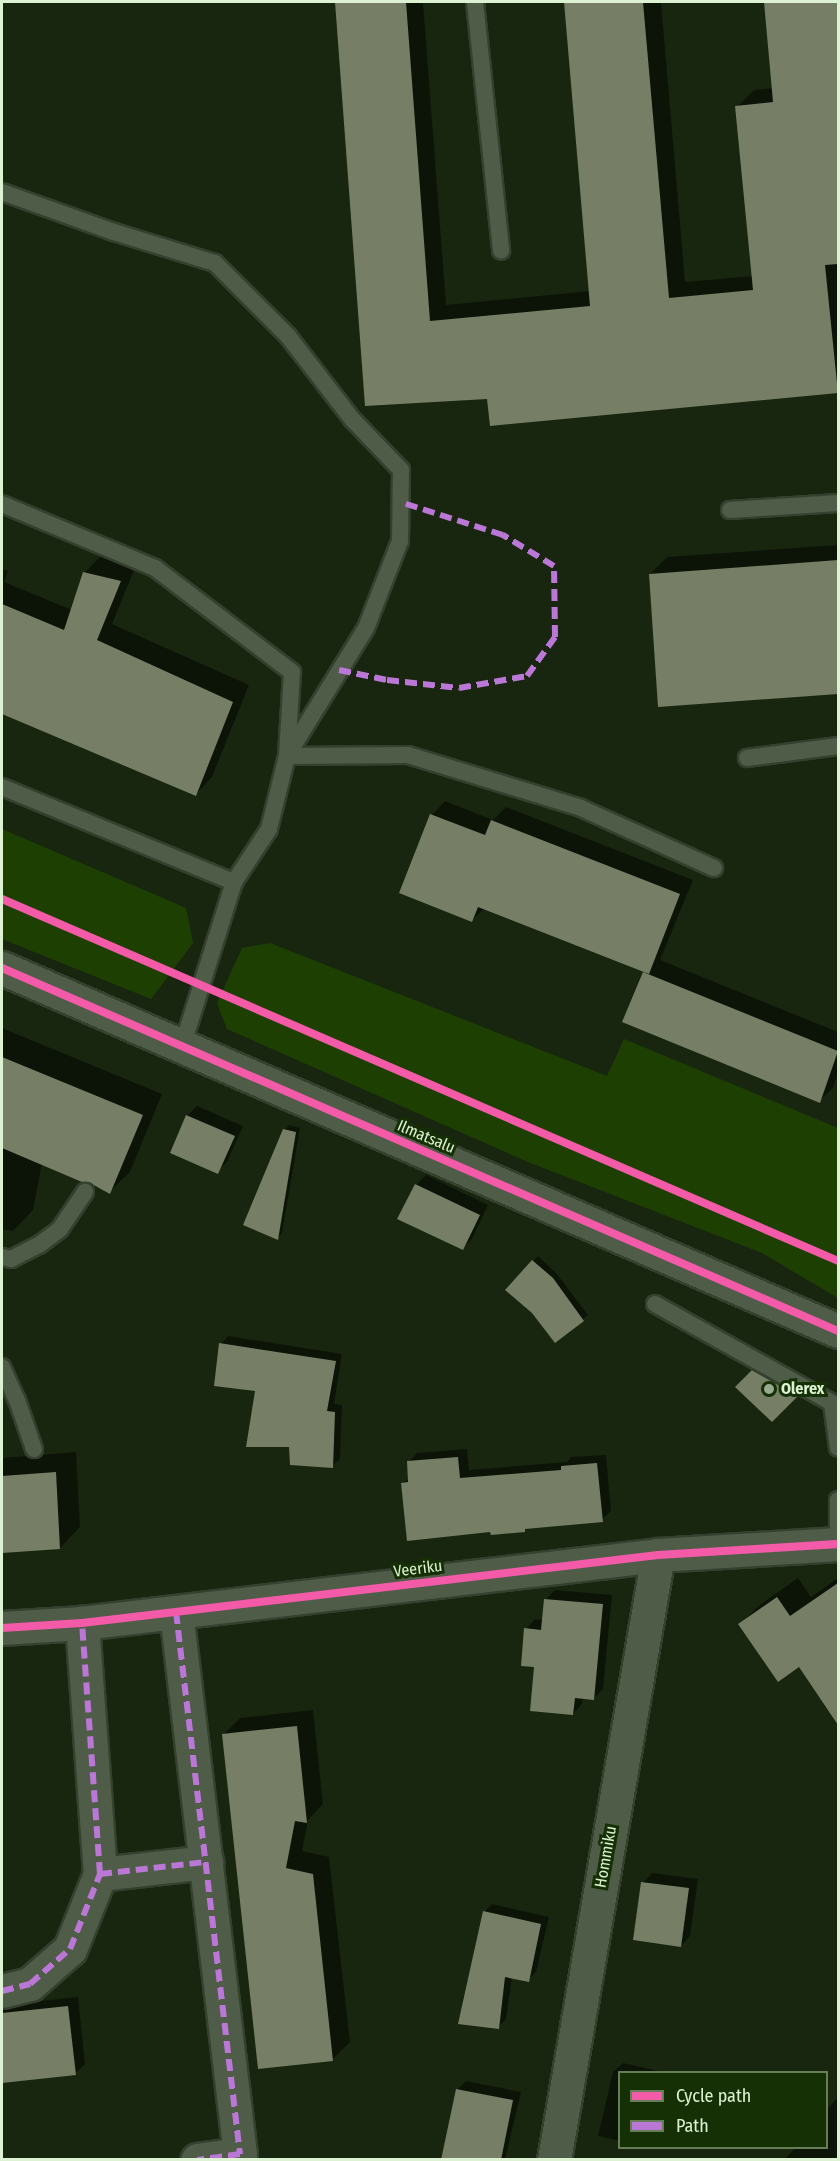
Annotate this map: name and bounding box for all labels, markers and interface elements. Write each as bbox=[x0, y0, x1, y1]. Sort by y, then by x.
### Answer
street label: Ilmatsalu bbox=[394, 1116, 458, 1158]
place label: Olerex bbox=[781, 1379, 824, 1399]
marker: Olerex bbox=[762, 1382, 776, 1396]
street label: Veeriku bbox=[393, 1556, 443, 1582]
street label: Hommiku bbox=[591, 1825, 621, 1889]
legend bbox=[618, 2071, 828, 2149]
text: Cycle path bbox=[676, 2085, 751, 2107]
text: Path bbox=[676, 2115, 709, 2137]

